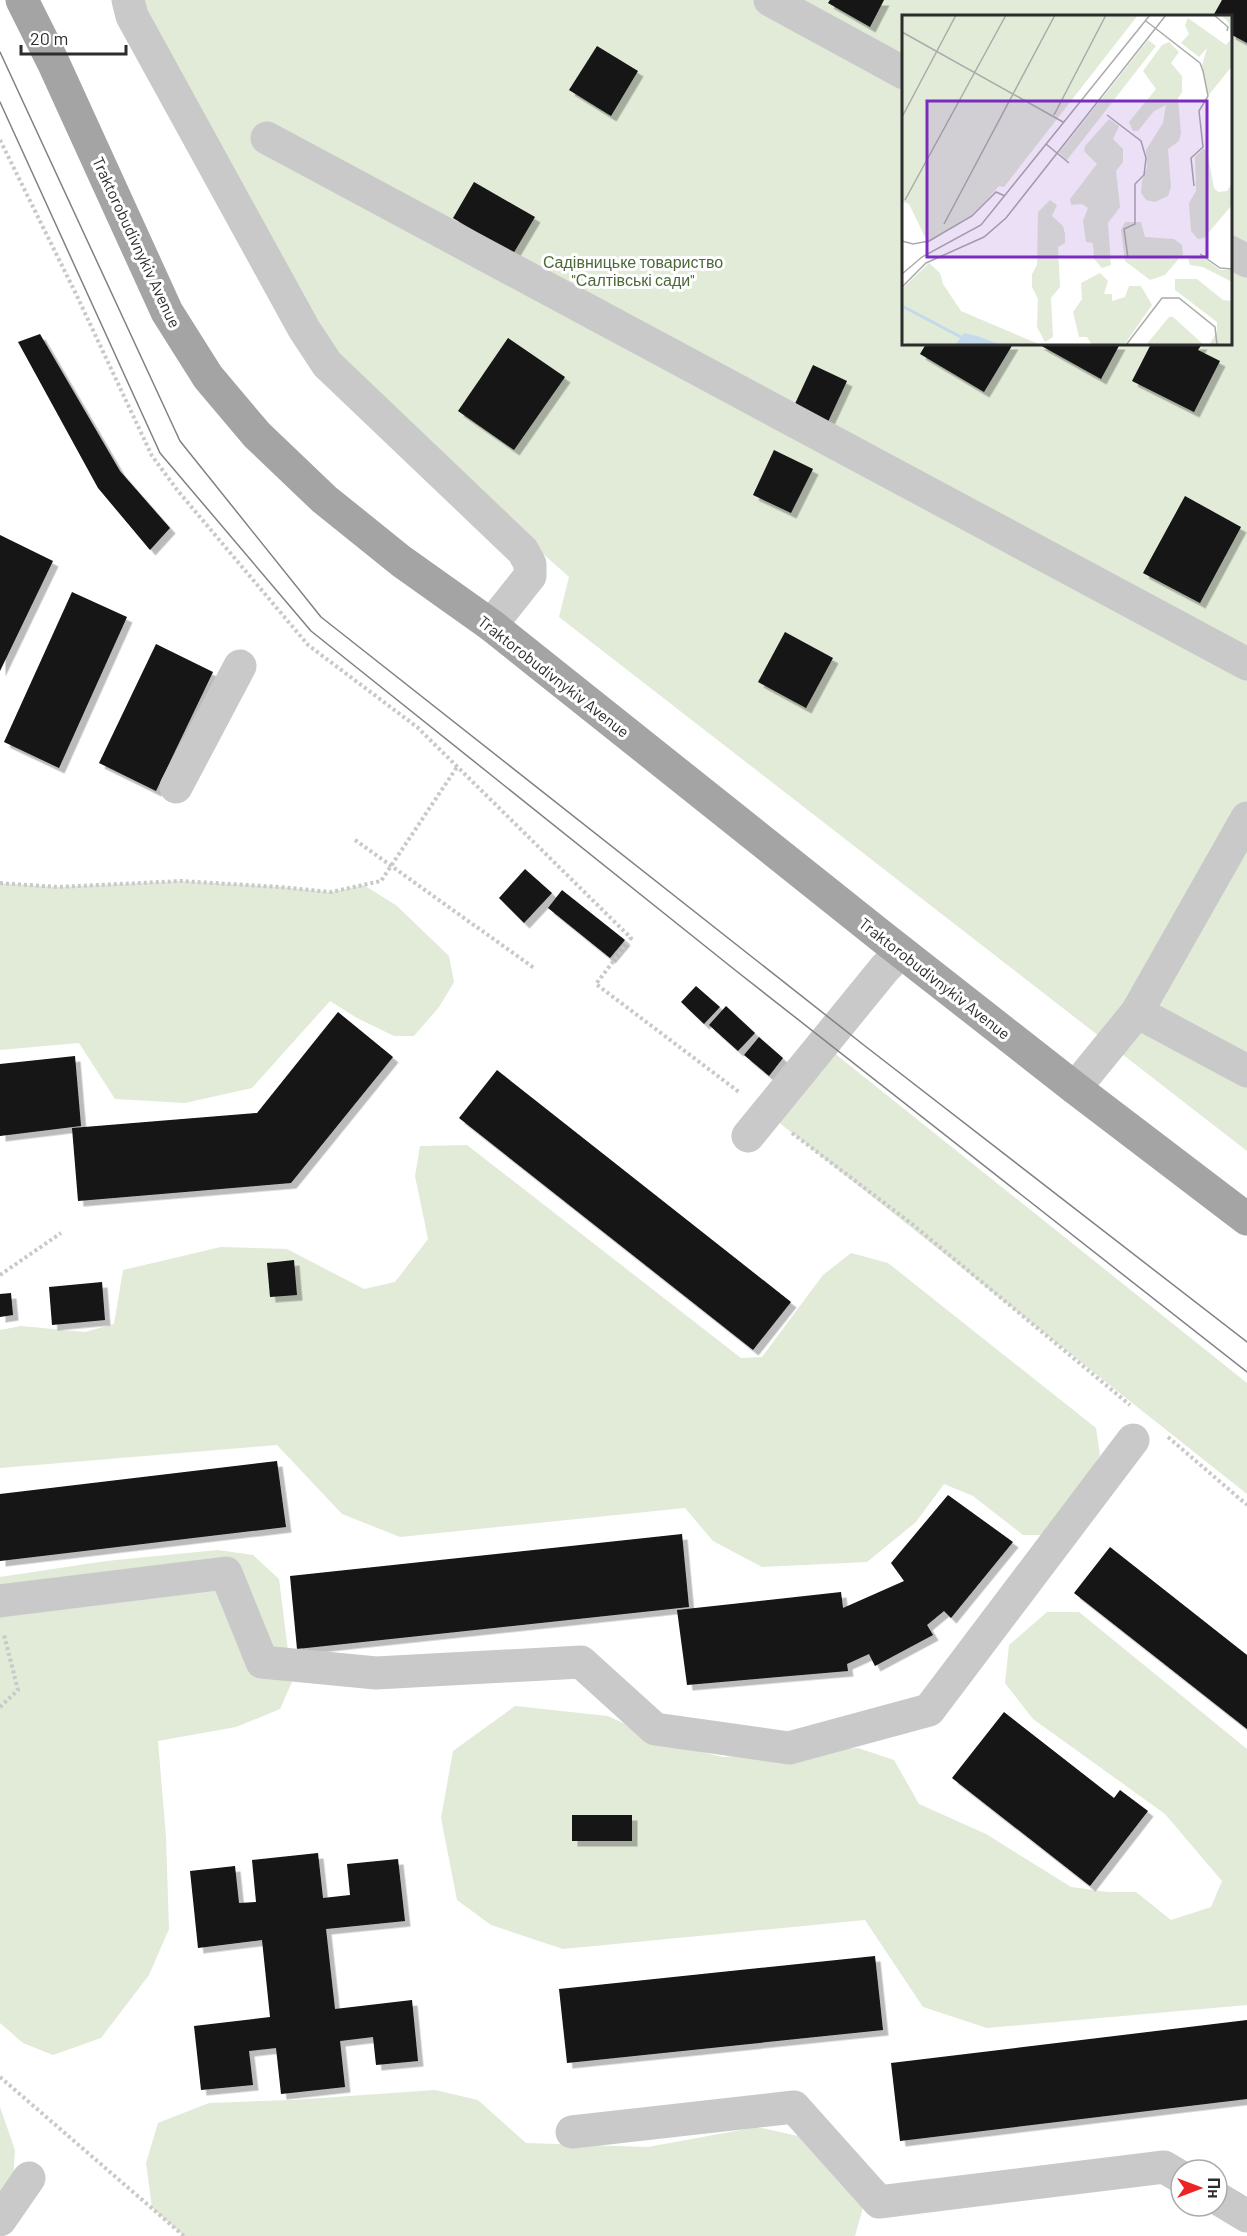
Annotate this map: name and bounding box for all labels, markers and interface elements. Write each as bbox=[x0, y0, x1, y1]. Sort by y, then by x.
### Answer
inset map bbox=[902, 15, 1232, 345]
scale bar bbox=[21, 18, 126, 56]
text: 20 m bbox=[30, 27, 68, 49]
street label: Traktorobudivnykiv Avenue bbox=[89, 154, 185, 330]
park label: Садівницьке товариство "Салтівські сади" bbox=[543, 252, 723, 289]
street label: Traktorobudivnykiv Avenue bbox=[475, 611, 633, 741]
street label: Traktorobudivnykiv Avenue bbox=[856, 913, 1014, 1043]
north arrow bbox=[1169, 2158, 1229, 2218]
text: Пн bbox=[1205, 2177, 1224, 2199]

